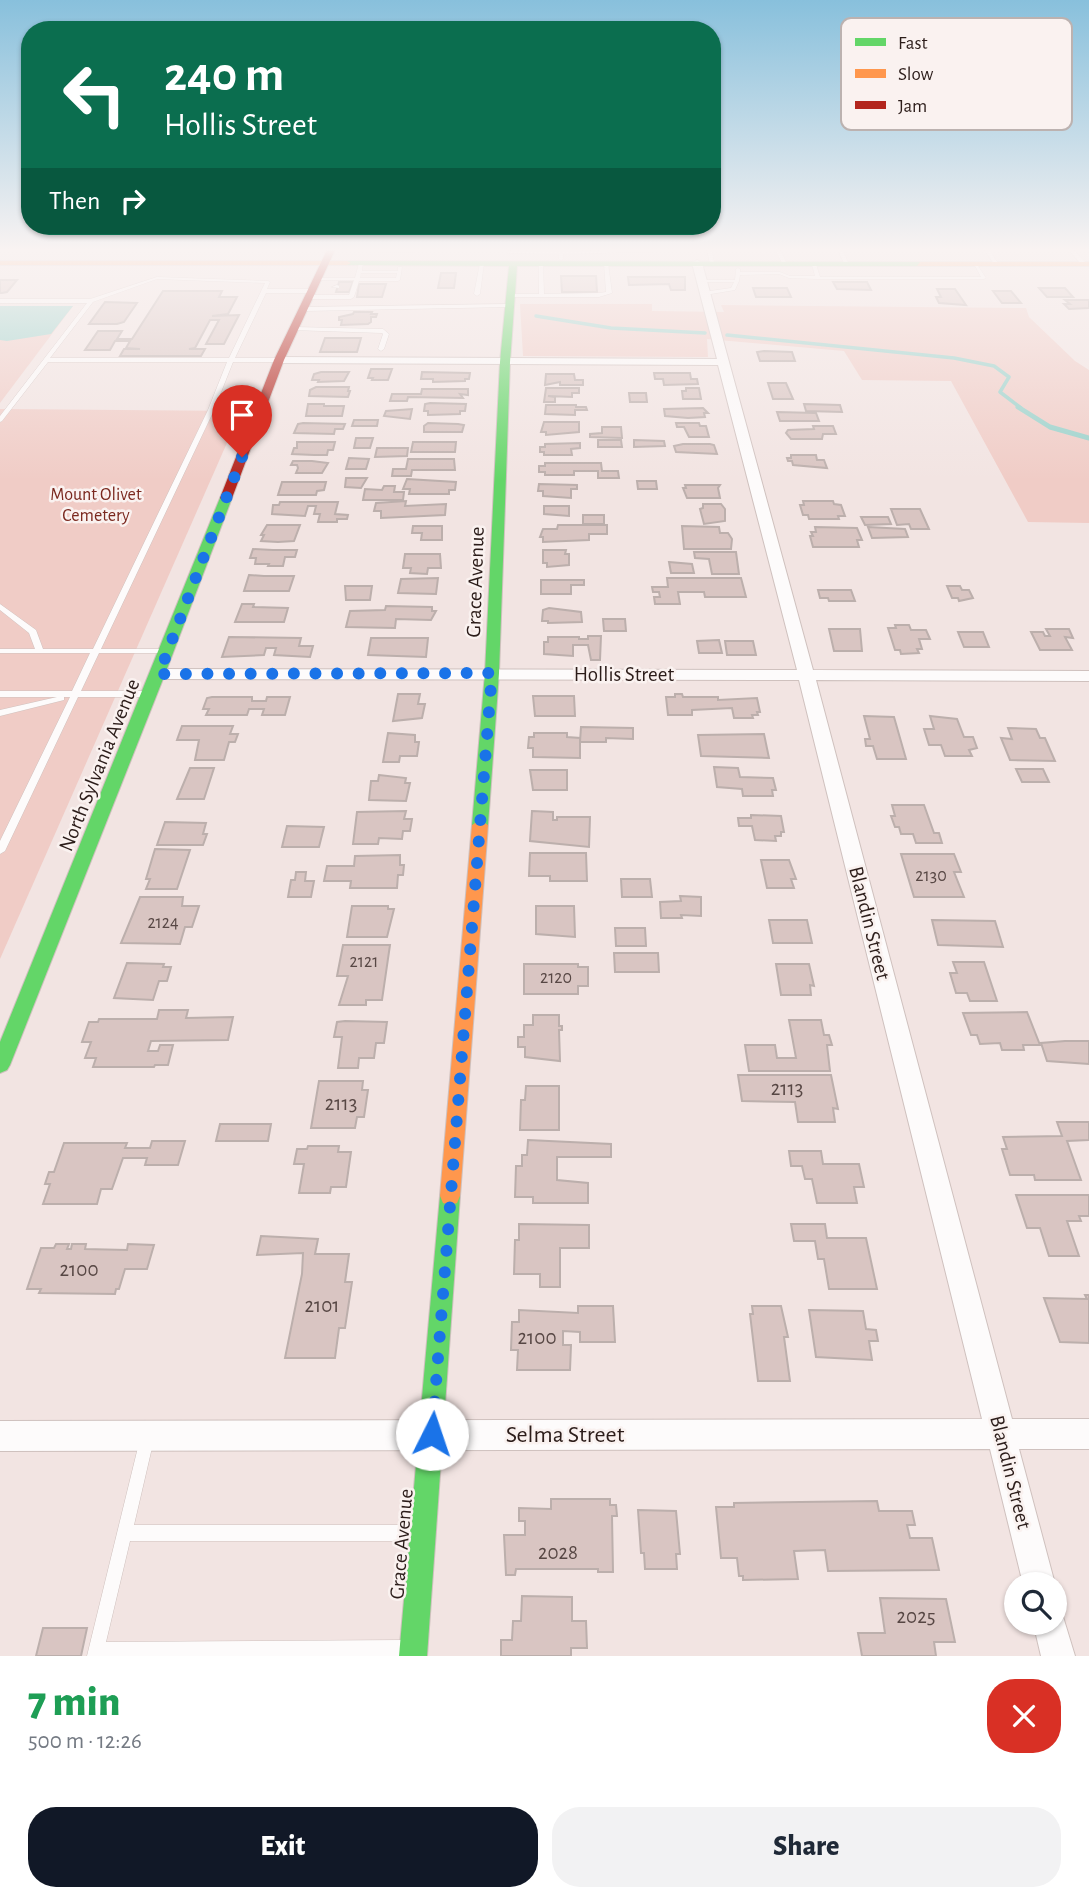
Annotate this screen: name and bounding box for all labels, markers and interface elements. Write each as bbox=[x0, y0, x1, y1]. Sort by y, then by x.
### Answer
legend bbox=[841, 18, 1072, 130]
text: Fast bbox=[898, 34, 928, 53]
icon: left bbox=[49, 49, 140, 140]
text: 240 m bbox=[164, 51, 284, 100]
text: Slow bbox=[898, 65, 934, 84]
text: Jam bbox=[898, 97, 927, 116]
text: Hollis Street bbox=[164, 109, 317, 141]
icon: right bbox=[114, 182, 152, 220]
text: Then bbox=[49, 188, 100, 214]
pin bbox=[212, 385, 272, 457]
icon: arrive bbox=[223, 396, 261, 434]
park label: Mount Olivet Cemetery bbox=[50, 486, 142, 525]
street label: Grace Avenue bbox=[463, 526, 488, 638]
street label: Hollis Street bbox=[574, 664, 674, 685]
street label: North Sylvania Avenue bbox=[55, 676, 144, 854]
street label: Blandin Street bbox=[845, 864, 894, 982]
house number: 2130 bbox=[915, 867, 947, 885]
house number: 2124 bbox=[147, 914, 179, 932]
house number: 2121 bbox=[350, 953, 378, 971]
house number: 2120 bbox=[540, 969, 572, 987]
house number: 2113 bbox=[771, 1078, 803, 1099]
house number: 2113 bbox=[325, 1093, 357, 1114]
house number: 2100 bbox=[60, 1259, 98, 1280]
house number: 2101 bbox=[304, 1295, 340, 1316]
house number: 2100 bbox=[518, 1327, 556, 1348]
position arrow bbox=[395, 1397, 469, 1471]
street label: Blandin Street bbox=[986, 1413, 1035, 1531]
street label: Selma Street bbox=[506, 1423, 625, 1447]
street label: Grace Avenue bbox=[386, 1488, 417, 1600]
house number: 2028 bbox=[538, 1542, 578, 1563]
map controls bbox=[1004, 1572, 1067, 1635]
button: search bbox=[1004, 1572, 1067, 1635]
house number: 2025 bbox=[897, 1606, 935, 1627]
button: close bbox=[987, 1679, 1061, 1753]
text: 7 min bbox=[28, 1681, 120, 1723]
text: 500 m · 12:26 bbox=[28, 1730, 142, 1753]
button: Exit bbox=[28, 1807, 538, 1887]
button: Share bbox=[552, 1807, 1061, 1887]

